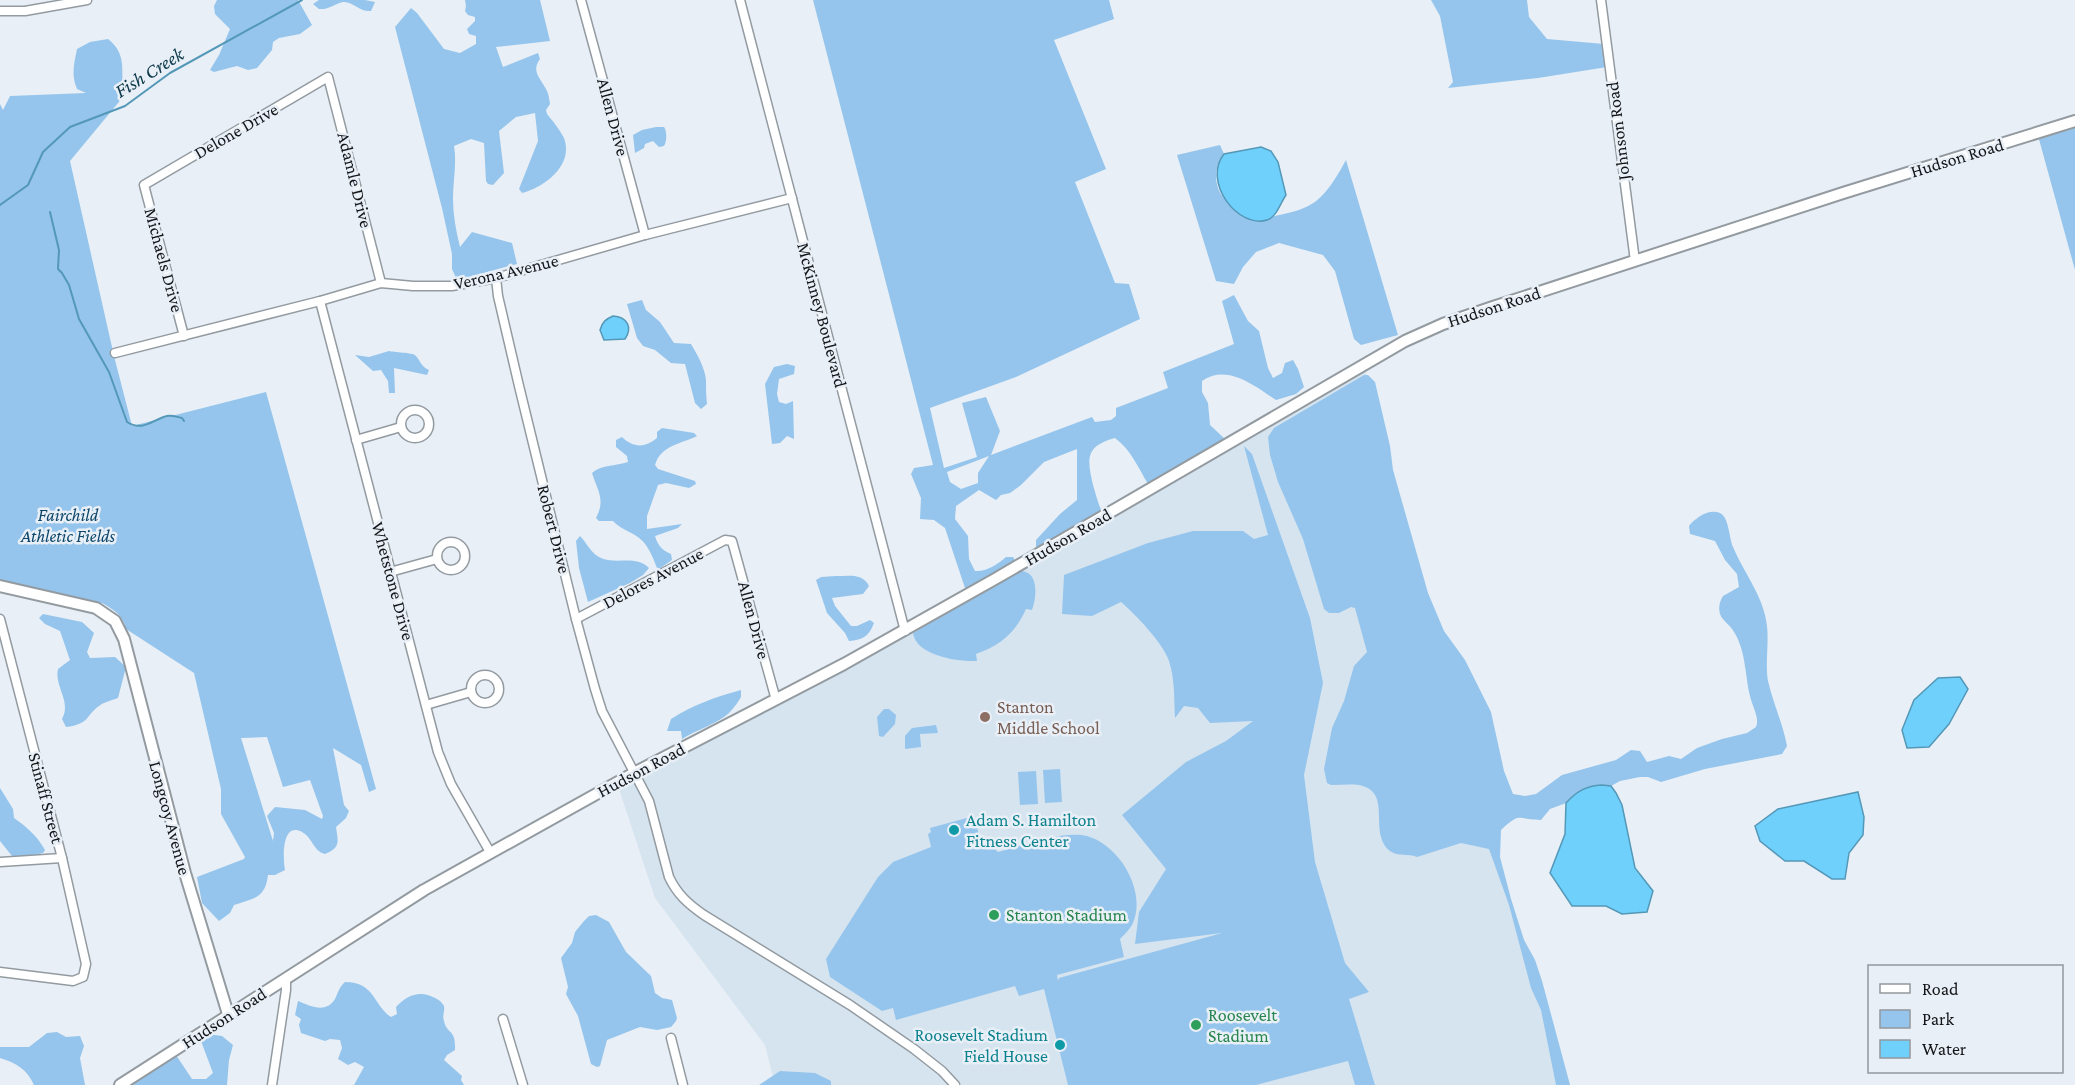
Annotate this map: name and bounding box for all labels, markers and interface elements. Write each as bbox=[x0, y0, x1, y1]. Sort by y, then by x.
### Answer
water label: Fish Creek bbox=[111, 42, 189, 102]
street label: Allen Drive bbox=[593, 76, 633, 158]
street label: Johnson Road bbox=[1602, 80, 1634, 183]
street label: Delone Drive bbox=[190, 99, 282, 163]
street label: Adamle Drive bbox=[333, 130, 377, 230]
street label: Hudson Road bbox=[1908, 134, 2006, 182]
street label: Michaels Drive bbox=[140, 206, 188, 314]
street label: McKinney Boulevard bbox=[793, 240, 851, 390]
street label: Verona Avenue bbox=[452, 250, 560, 294]
street label: Hudson Road bbox=[1445, 282, 1543, 331]
street label: Robert Drive bbox=[533, 483, 575, 576]
street label: Hudson Road bbox=[1021, 504, 1115, 570]
park label: Fairchild Athletic Fields bbox=[20, 505, 115, 546]
street label: Whetstone Drive bbox=[368, 520, 418, 643]
street label: Delores Avenue bbox=[599, 543, 707, 613]
street label: Allen Drive bbox=[734, 579, 774, 661]
place label: Stanton Middle School bbox=[997, 697, 1100, 738]
marker: Stanton Middle School bbox=[978, 710, 992, 724]
street label: Hudson Road bbox=[594, 738, 689, 801]
street label: Stinaff Street bbox=[24, 750, 68, 847]
street label: Longcoy Avenue bbox=[145, 759, 195, 877]
place label: Adam S. Hamilton Fitness Center bbox=[966, 810, 1097, 851]
marker: Adam S. Hamilton Fitness Center bbox=[947, 823, 961, 837]
place label: Stanton Stadium bbox=[1006, 905, 1127, 925]
marker: Stanton Stadium bbox=[987, 908, 1001, 922]
legend bbox=[1868, 965, 2063, 1073]
text: Road bbox=[1922, 979, 1959, 999]
street label: Hudson Road bbox=[178, 983, 270, 1053]
place label: Roosevelt Stadium bbox=[1208, 1005, 1278, 1046]
text: Park bbox=[1922, 1009, 1954, 1029]
marker: Roosevelt Stadium bbox=[1189, 1018, 1203, 1032]
place label: Roosevelt Stadium Field House bbox=[915, 1025, 1049, 1066]
marker: Roosevelt Stadium Field House bbox=[1053, 1038, 1067, 1052]
text: Water bbox=[1922, 1039, 1967, 1059]

